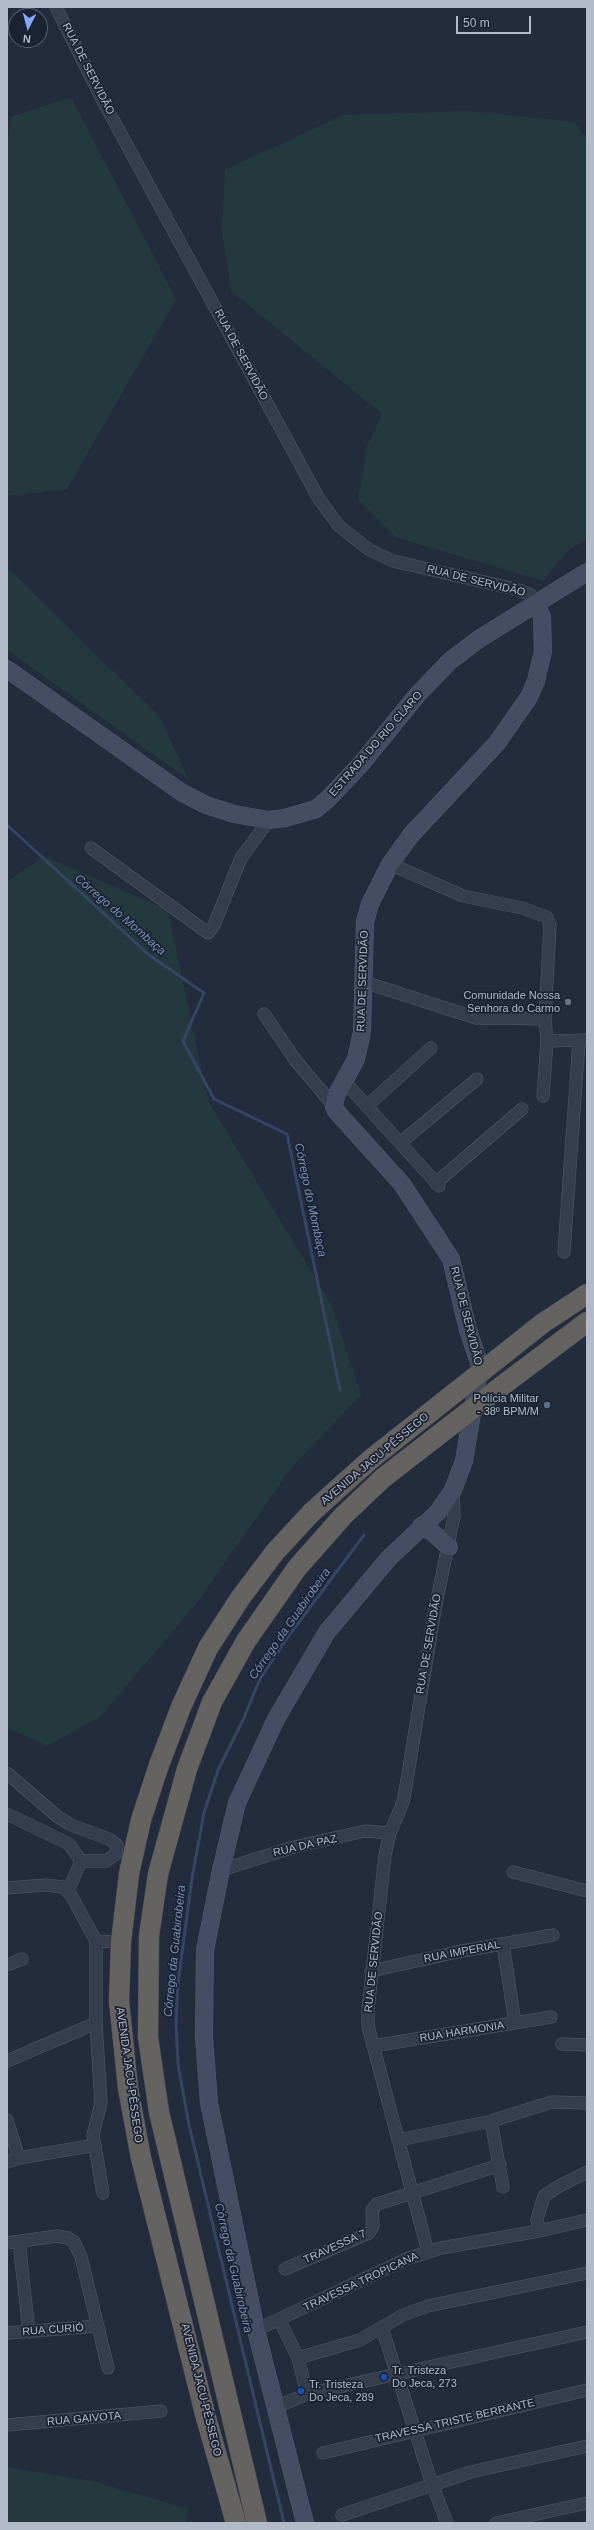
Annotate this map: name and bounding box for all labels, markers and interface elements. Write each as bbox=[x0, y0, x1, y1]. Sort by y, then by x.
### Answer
north arrow bbox=[8, 8, 48, 48]
scale bar bbox=[458, 8, 533, 34]
text: 50 m bbox=[463, 16, 490, 30]
street label: RUA DE SERVIDÃO bbox=[59, 21, 117, 117]
text: N bbox=[22, 33, 31, 45]
street label: RUA DE SERVIDÃO bbox=[211, 307, 271, 403]
street label: RUA DE SERVIDÃO bbox=[425, 562, 527, 600]
street label: ESTRADA DO RIO CLARO bbox=[327, 689, 425, 799]
water label: Córrego do Mombaça bbox=[71, 871, 169, 959]
street label: RUA DE SERVIDÃO bbox=[355, 930, 371, 1032]
place label: Comunidade Nossa Senhora do Carmo bbox=[463, 989, 560, 1015]
marker: Comunidade Nossa Senhora do Carmo bbox=[563, 997, 573, 1007]
water label: Córrego do Mombaça bbox=[291, 1142, 329, 1258]
street label: RUA DE SERVIDÃO bbox=[447, 1265, 485, 1367]
place label: Polícia Militar - 38º BPM/M bbox=[474, 1392, 539, 1418]
marker: Polícia Militar - 38º BPM/M bbox=[542, 1400, 552, 1410]
street label: AVENIDA JACU-PÊSSEGO bbox=[318, 1410, 432, 1508]
water label: Córrego da Guabirobeira bbox=[246, 1566, 334, 1682]
street label: RUA DE SERVIDÃO bbox=[414, 1593, 444, 1695]
street label: RUA DA PAZ bbox=[272, 1832, 338, 1860]
water label: Córrego da Guabirobeira bbox=[161, 1884, 189, 2018]
street label: RUA DE SERVIDÃO bbox=[362, 1911, 386, 2013]
street label: RUA IMPERIAL bbox=[423, 1938, 501, 1966]
street label: AVENIDA JACU-PÊSSEGO bbox=[113, 2006, 145, 2144]
street label: RUA HARMONIA bbox=[419, 2019, 505, 2045]
water label: Córrego da Guabirobeira bbox=[211, 2202, 255, 2334]
street label: TRAVESSA 7 bbox=[302, 2227, 368, 2267]
street label: TRAVESSA TROPICANA bbox=[302, 2250, 420, 2314]
street label: RUA CURIÓ bbox=[22, 2321, 84, 2339]
street label: AVENIDA JACU-PÊSSEGO bbox=[178, 2322, 224, 2458]
place label: Tr. Tristeza Do Jeca, 273 bbox=[392, 2364, 457, 2390]
marker: Tr. Tristeza Do Jeca, 273 bbox=[379, 2372, 389, 2382]
place label: Tr. Tristeza Do Jeca, 289 bbox=[309, 2378, 374, 2404]
marker: Tr. Tristeza Do Jeca, 289 bbox=[296, 2386, 306, 2396]
street label: TRAVESSA TRISTE BERRANTE bbox=[374, 2396, 536, 2446]
street label: RUA GAIVOTA bbox=[46, 2409, 122, 2429]

